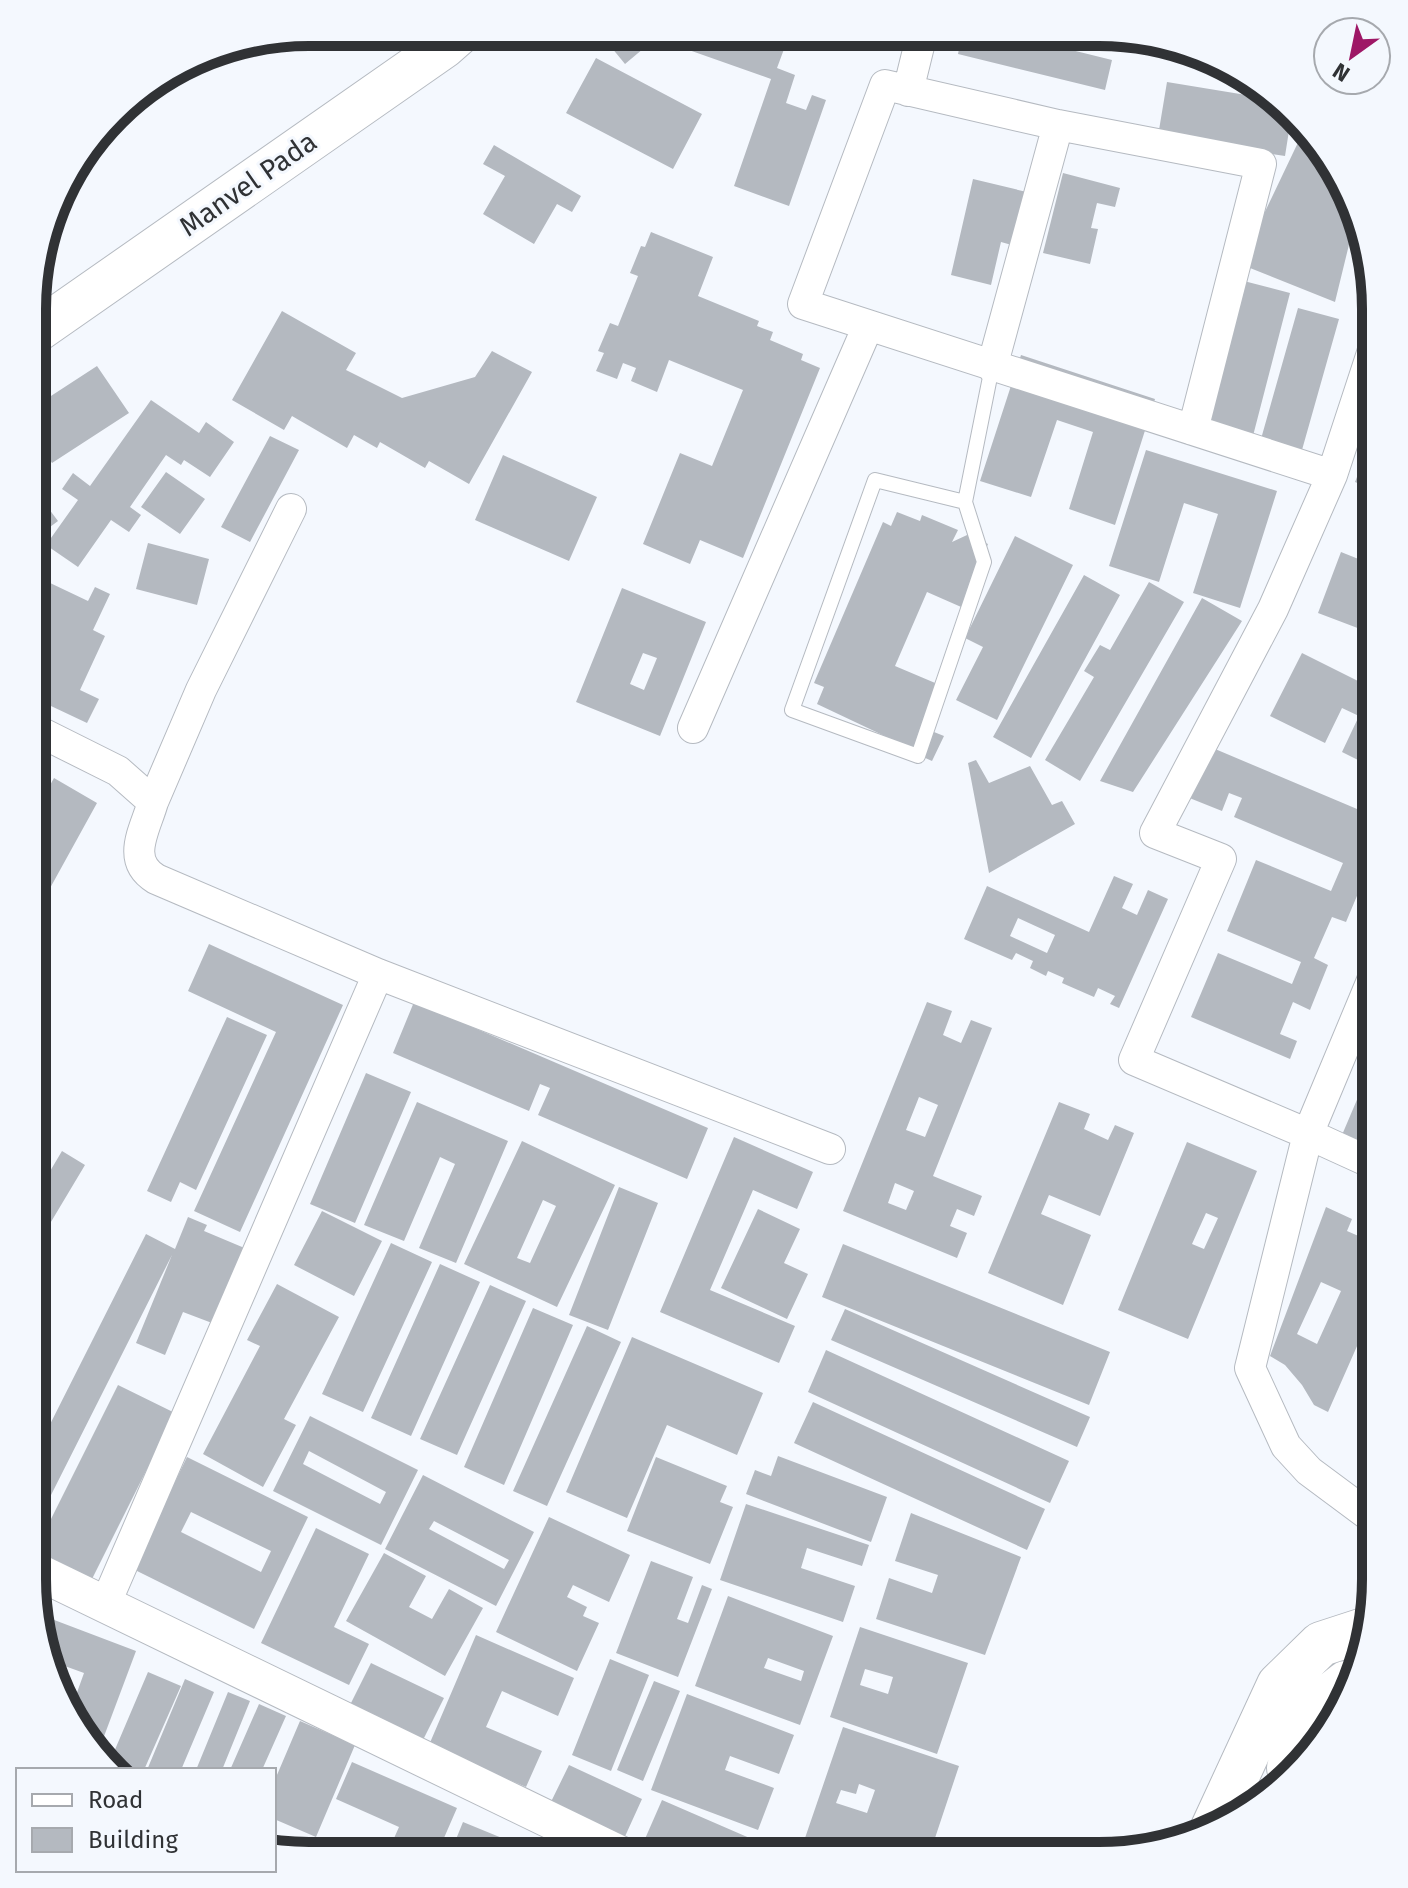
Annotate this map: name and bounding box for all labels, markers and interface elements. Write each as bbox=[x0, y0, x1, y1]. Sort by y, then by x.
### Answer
north arrow bbox=[1312, 16, 1392, 96]
text: N bbox=[1328, 57, 1355, 88]
street label: Manvel Pada bbox=[173, 125, 323, 243]
legend bbox=[16, 1768, 276, 1872]
text: Road bbox=[88, 1786, 143, 1814]
text: Building bbox=[88, 1826, 178, 1854]

